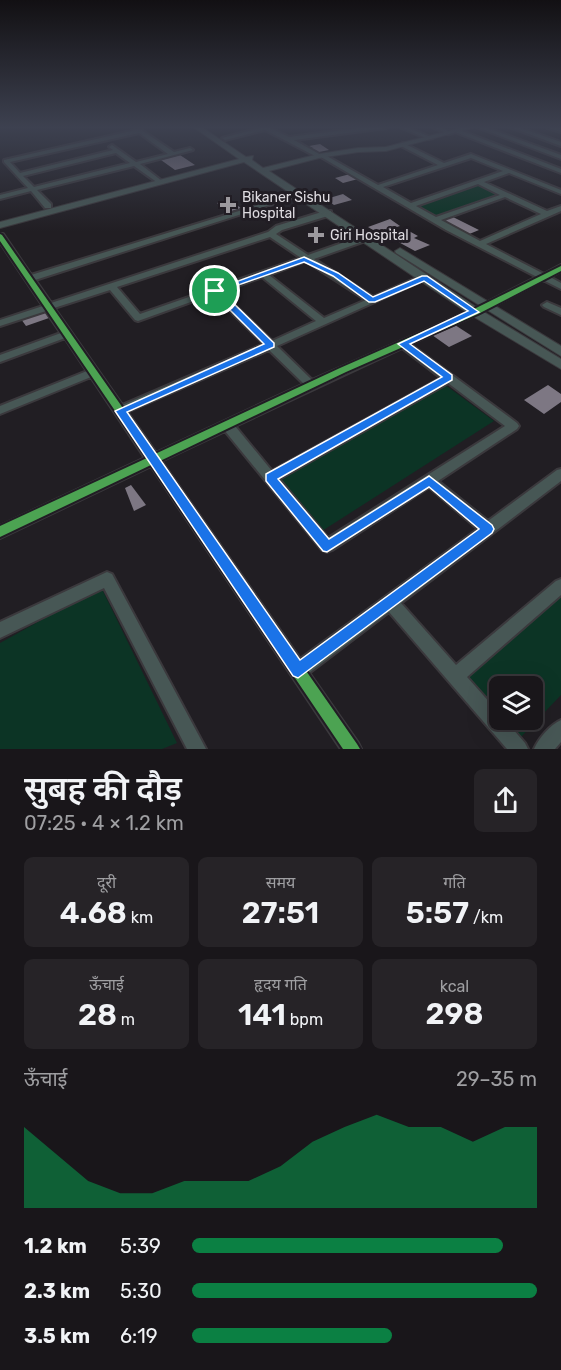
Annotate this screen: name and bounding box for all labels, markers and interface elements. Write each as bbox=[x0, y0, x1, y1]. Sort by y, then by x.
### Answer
place label: Bikaner Sishu Hospital bbox=[242, 189, 331, 222]
marker: Bikaner Sishu Hospital bbox=[219, 196, 237, 214]
marker: Giri Hospital bbox=[307, 226, 325, 244]
place label: Giri Hospital bbox=[330, 227, 409, 244]
pin bbox=[189, 265, 240, 316]
icon: arrive bbox=[198, 274, 231, 307]
map controls bbox=[489, 676, 543, 730]
button: layers bbox=[489, 676, 543, 730]
text: सुबह की दौड़ bbox=[24, 769, 182, 808]
button: share bbox=[474, 769, 537, 832]
text: 07:25 · 4 × 1.2 km bbox=[24, 811, 184, 835]
text: दूरी bbox=[97, 873, 116, 892]
text: समय bbox=[266, 873, 295, 892]
text: गति bbox=[443, 873, 466, 892]
text: 4.68 bbox=[60, 895, 127, 931]
text: 27:51 bbox=[242, 895, 319, 931]
text: 5:57 bbox=[406, 895, 469, 931]
text: km bbox=[127, 908, 153, 927]
text: /km bbox=[469, 908, 503, 927]
text: ऊँचाई bbox=[89, 975, 124, 994]
text: हृदय गति bbox=[254, 975, 307, 994]
text: kcal bbox=[440, 977, 469, 996]
text: 298 bbox=[426, 996, 483, 1032]
text: 28 bbox=[78, 997, 117, 1033]
text: 141 bbox=[238, 997, 286, 1033]
text: m bbox=[117, 1010, 135, 1029]
text: bpm bbox=[286, 1010, 323, 1029]
text: ऊँचाई bbox=[24, 1067, 67, 1091]
text: 29–35 m bbox=[456, 1067, 537, 1091]
text: 1.2 km bbox=[24, 1234, 87, 1258]
text: 5:39 bbox=[120, 1234, 161, 1258]
text: 2.3 km bbox=[24, 1279, 90, 1303]
text: 5:30 bbox=[120, 1279, 162, 1303]
text: 3.5 km bbox=[24, 1324, 90, 1348]
text: 6:19 bbox=[120, 1324, 158, 1348]

